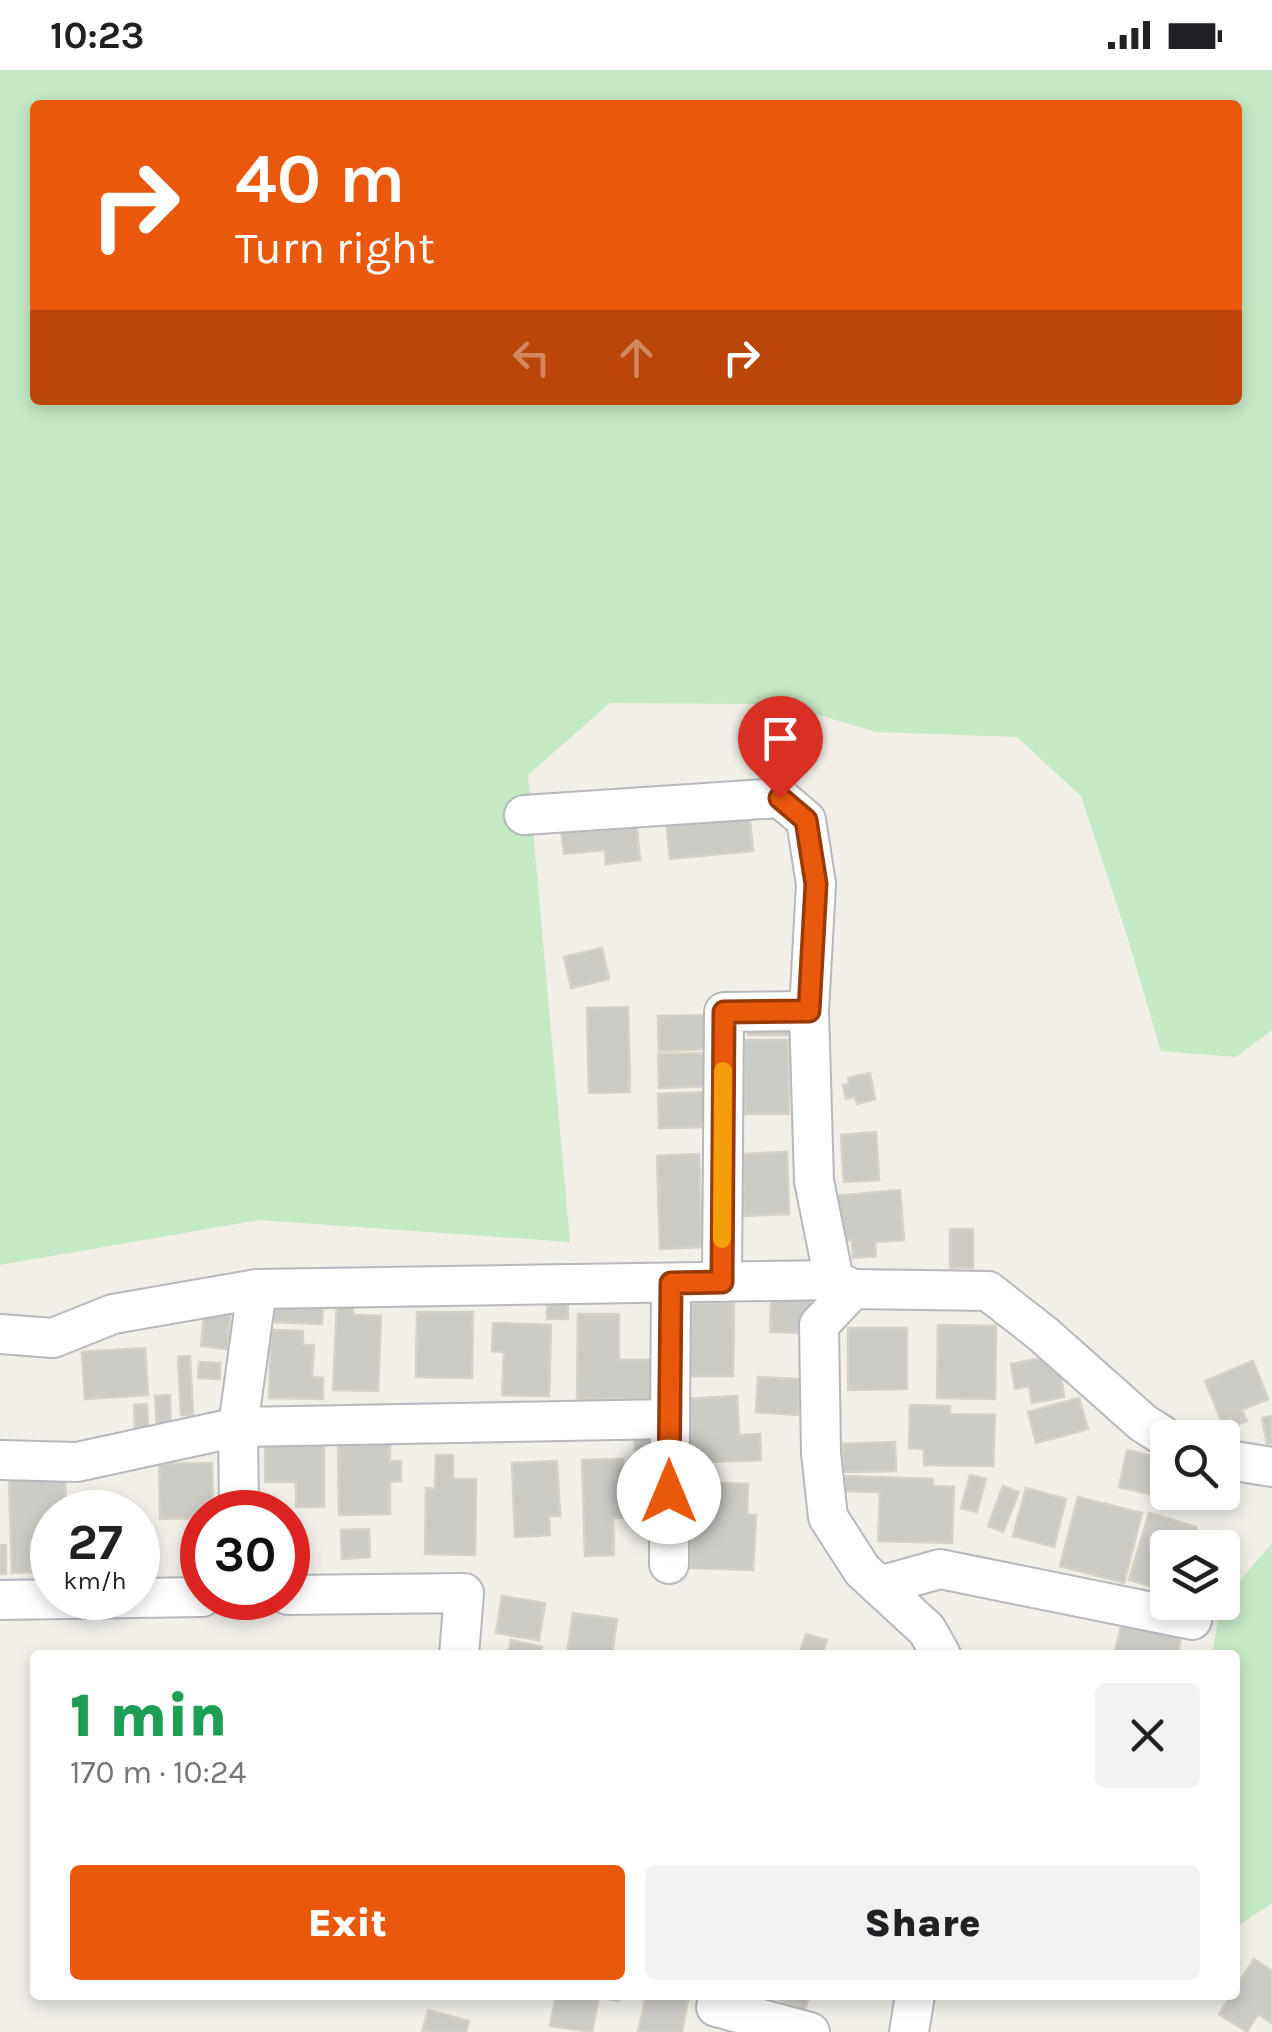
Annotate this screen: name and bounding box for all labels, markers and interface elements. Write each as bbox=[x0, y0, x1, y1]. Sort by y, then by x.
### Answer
text: 10:23 bbox=[50, 13, 144, 58]
text: 40 m bbox=[235, 138, 405, 220]
icon: right bbox=[70, 140, 200, 270]
text: Turn right bbox=[235, 222, 435, 274]
icon: left bbox=[504, 330, 559, 385]
icon: ahead bbox=[609, 330, 664, 385]
icon: right bbox=[714, 330, 769, 385]
pin bbox=[738, 696, 823, 799]
icon: arrive bbox=[753, 711, 808, 766]
map controls bbox=[1150, 1420, 1240, 1620]
button: search bbox=[1150, 1420, 1240, 1510]
position arrow bbox=[617, 1440, 721, 1544]
speed limit sign: 30 bbox=[180, 1490, 310, 1620]
text: 27 bbox=[67, 1513, 123, 1572]
button: layers bbox=[1150, 1530, 1240, 1620]
text: km/h bbox=[63, 1566, 127, 1595]
text: 1 min bbox=[70, 1681, 227, 1751]
button: close bbox=[1095, 1683, 1200, 1788]
text: 170 m · 10:24 bbox=[70, 1754, 246, 1791]
button: Exit bbox=[70, 1865, 625, 1980]
button: Share bbox=[645, 1865, 1200, 1980]

